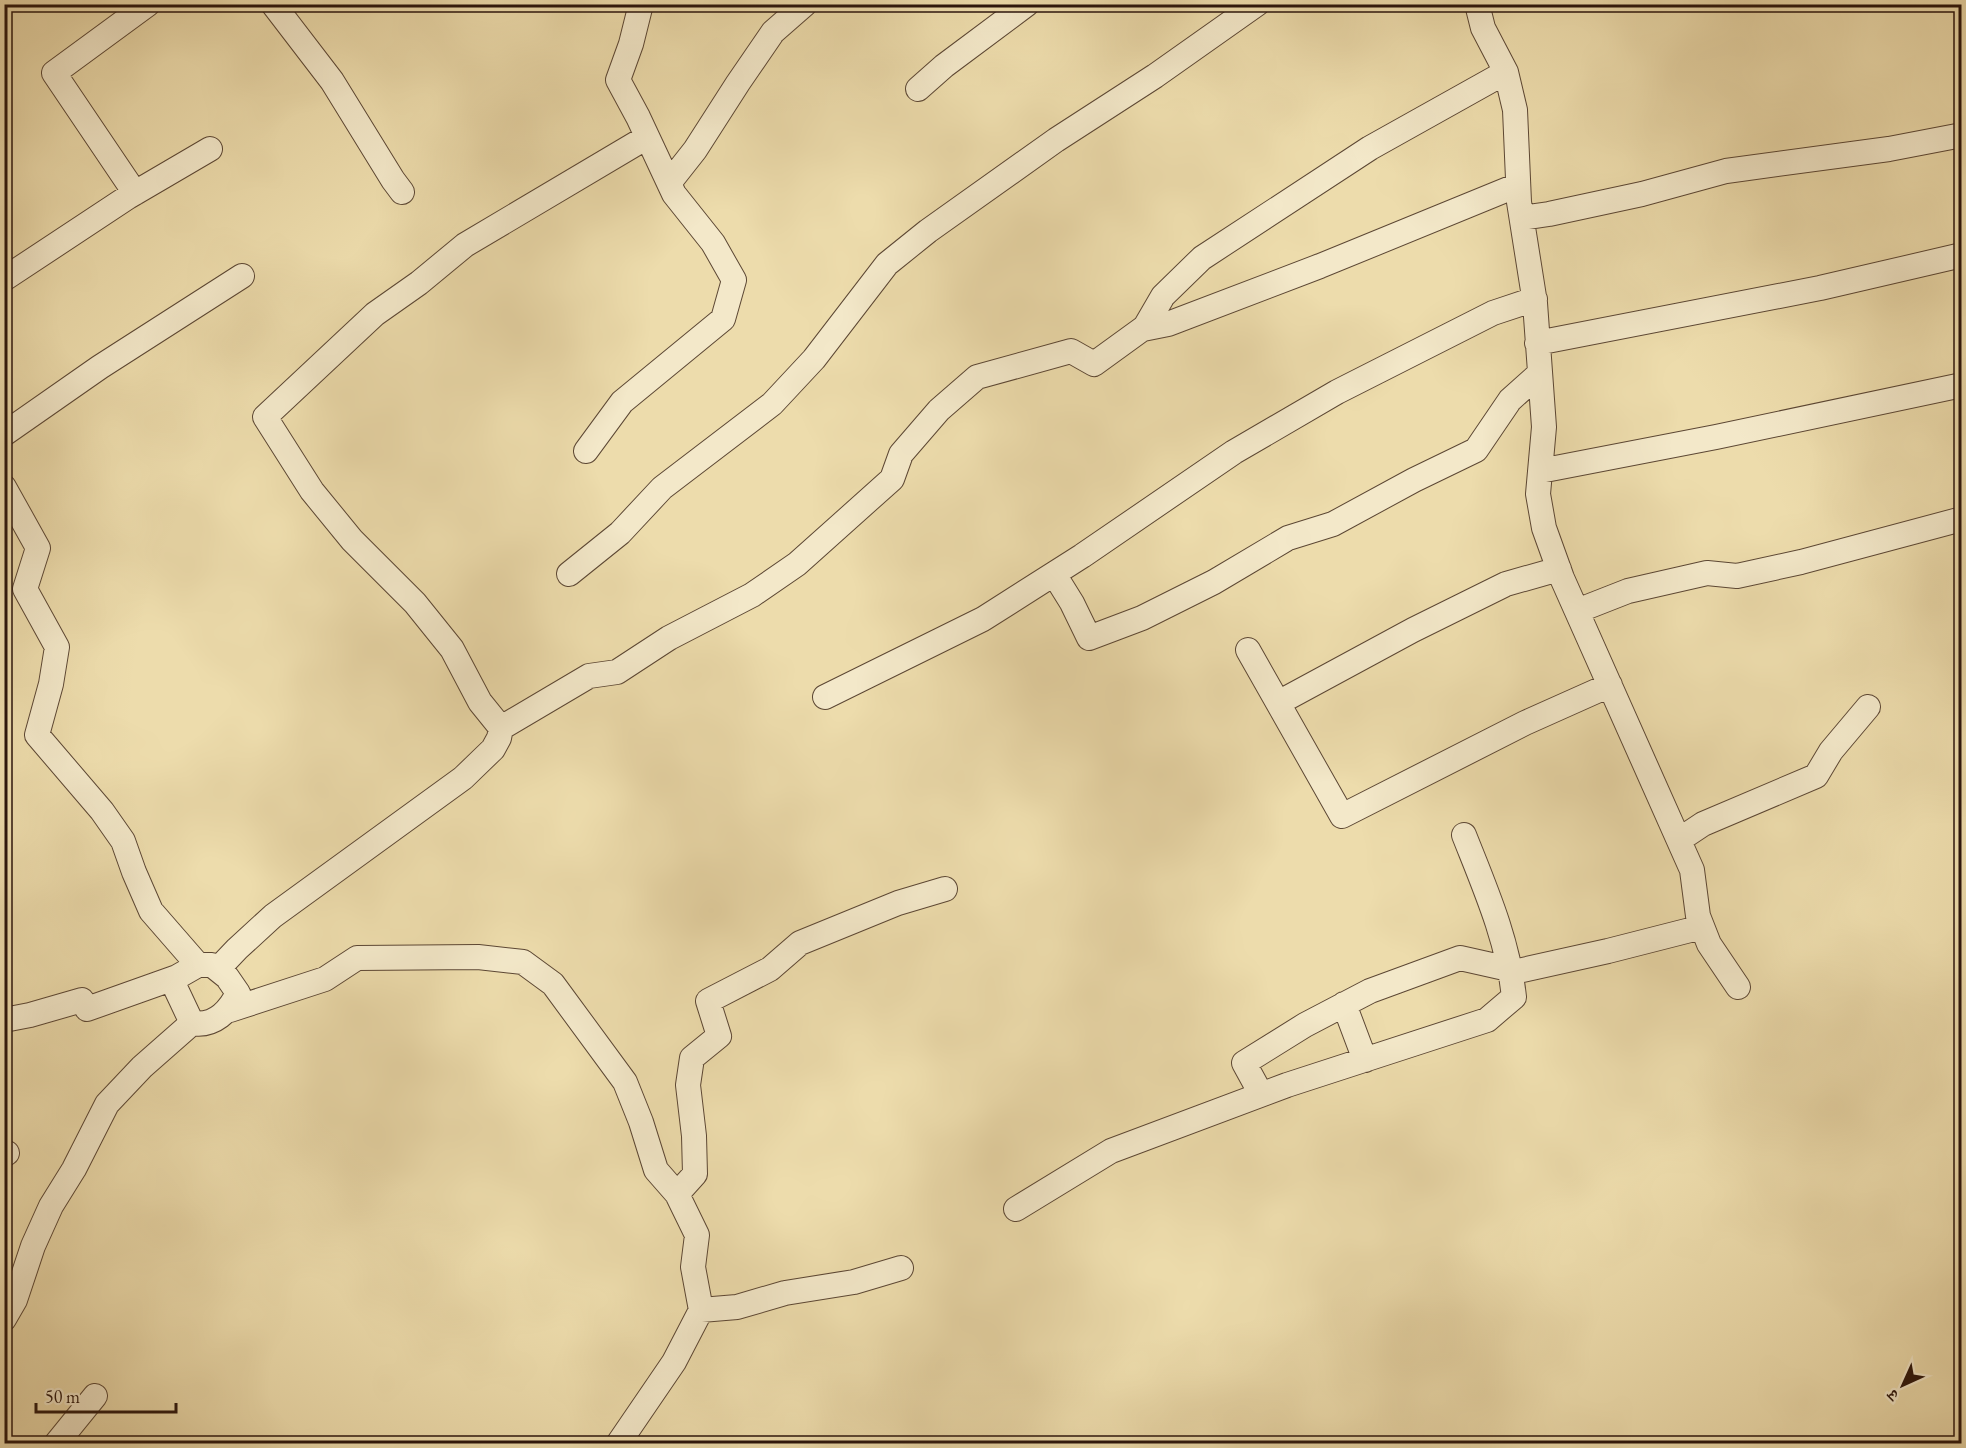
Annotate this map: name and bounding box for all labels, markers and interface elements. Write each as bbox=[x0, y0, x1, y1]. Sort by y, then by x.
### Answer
north arrow bbox=[1873, 1355, 1933, 1415]
scale bar bbox=[36, 1376, 176, 1414]
text: उ bbox=[1881, 1384, 1904, 1406]
text: 50 m bbox=[45, 1385, 80, 1408]

